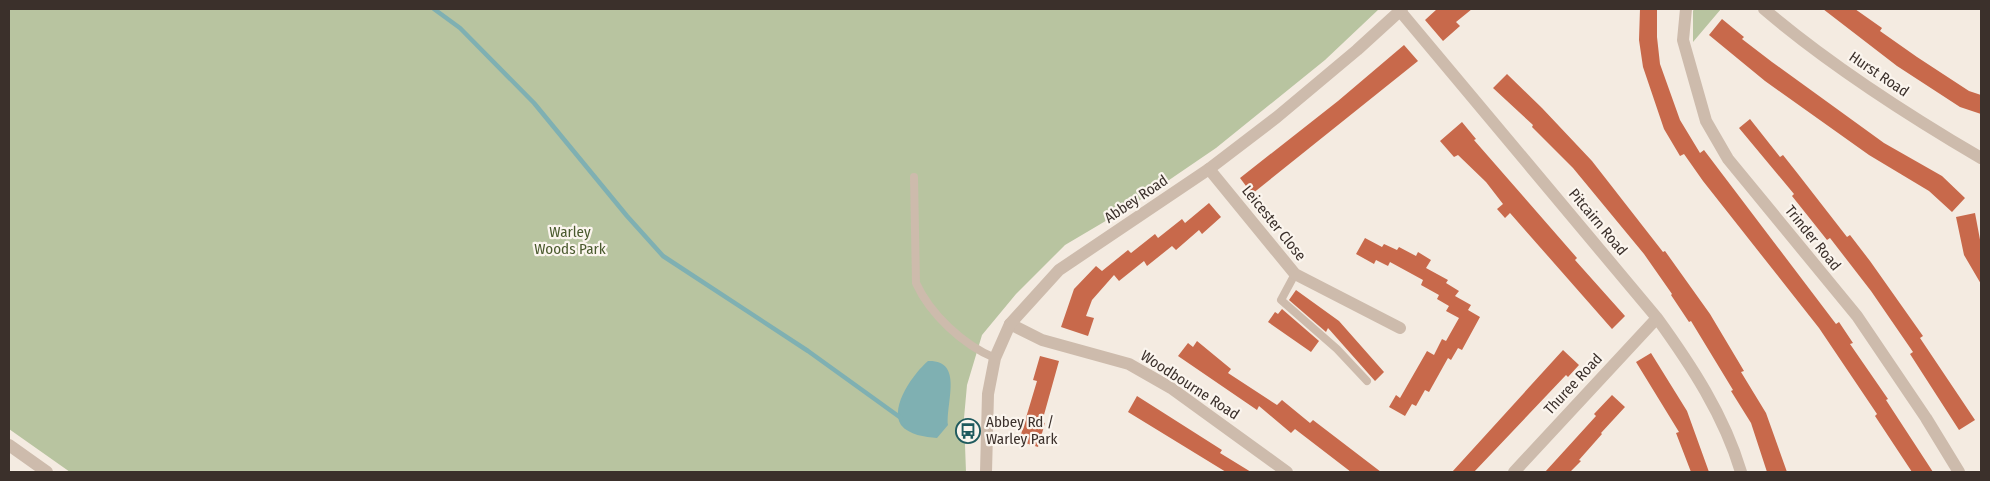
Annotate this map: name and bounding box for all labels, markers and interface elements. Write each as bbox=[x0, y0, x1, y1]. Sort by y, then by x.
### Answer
street label: Hurst Road bbox=[1846, 48, 1912, 100]
street label: Abbey Road bbox=[1101, 171, 1171, 227]
street label: Leicester Close bbox=[1238, 182, 1310, 264]
street label: Pitcairn Road bbox=[1565, 185, 1631, 259]
street label: Trinder Road bbox=[1781, 202, 1845, 274]
park label: Warley Woods Park bbox=[534, 223, 606, 258]
street label: Woodbourne Road bbox=[1137, 346, 1243, 424]
street label: Thuree Road bbox=[1540, 350, 1606, 418]
place label: Abbey Rd / Warley Park bbox=[986, 413, 1057, 448]
bus stop icon: Abbey Rd / Warley Park bbox=[955, 418, 981, 444]

